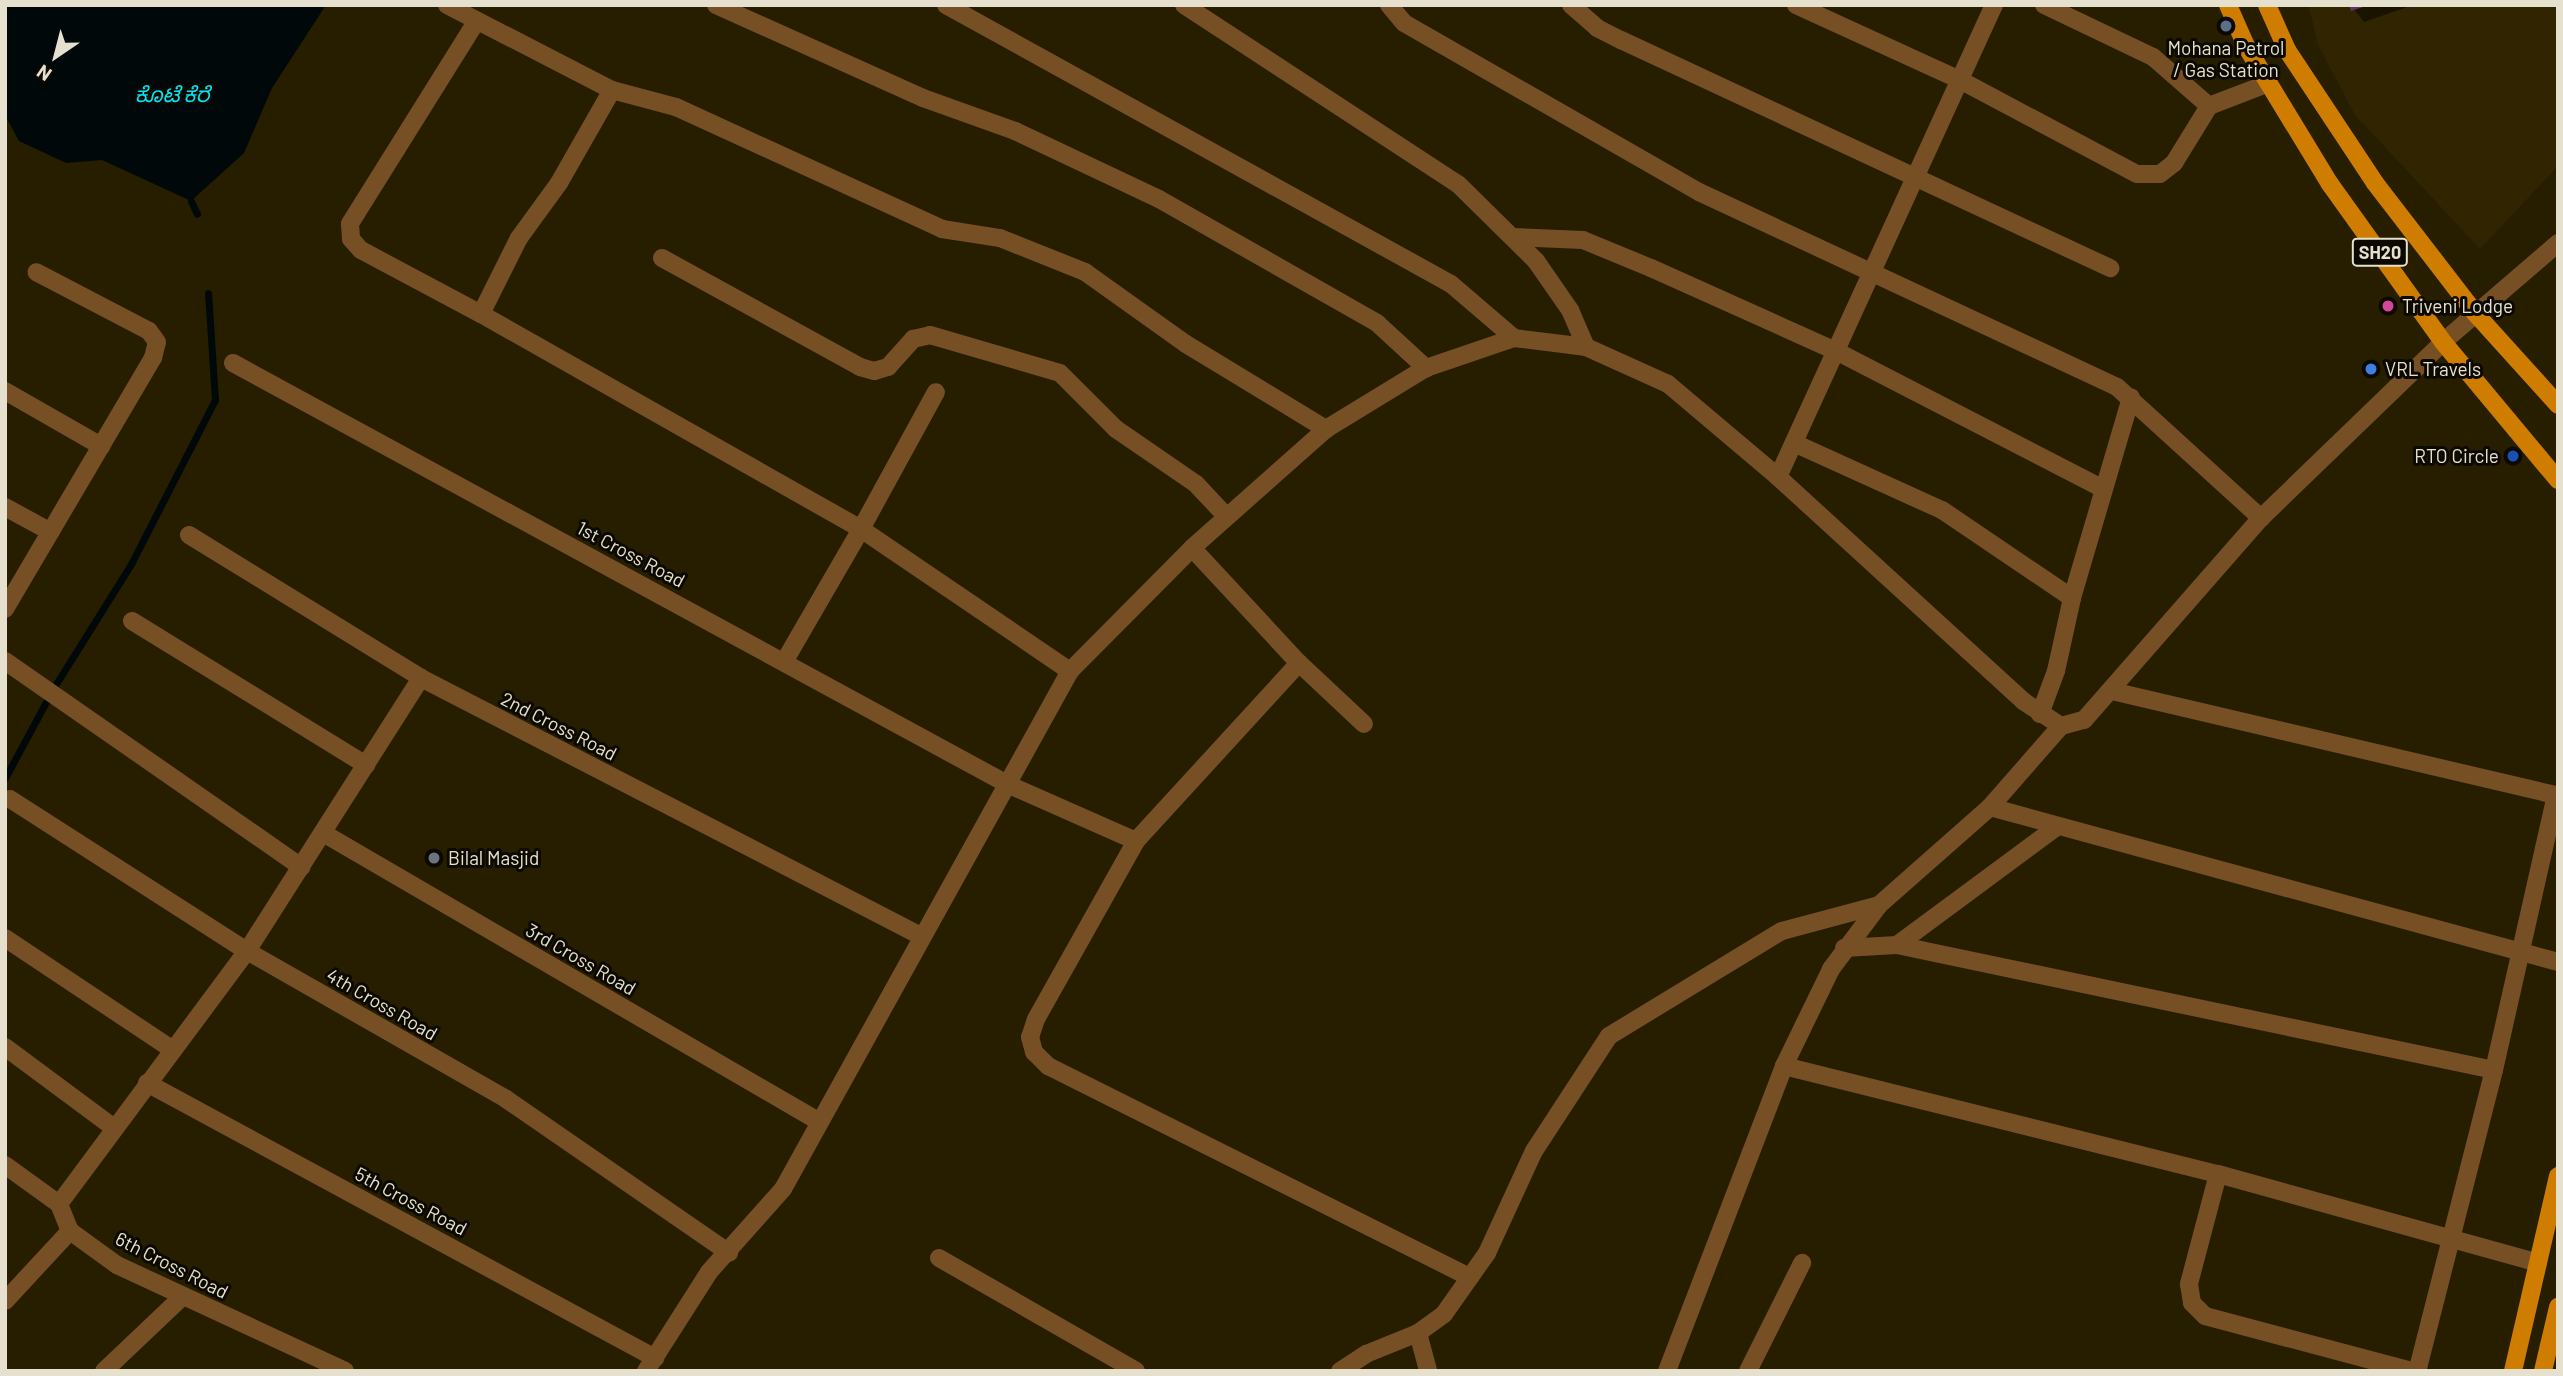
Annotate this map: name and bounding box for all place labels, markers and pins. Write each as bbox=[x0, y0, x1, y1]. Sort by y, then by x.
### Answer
marker: Mohana Petrol / Gas Station bbox=[2218, 18, 2234, 34]
place label: Mohana Petrol / Gas Station bbox=[2167, 37, 2285, 81]
place label: Triveni Lodge bbox=[2402, 295, 2513, 317]
marker: Triveni Lodge bbox=[2380, 298, 2396, 314]
place label: VRL Travels bbox=[2385, 358, 2481, 380]
marker: VRL Travels bbox=[2363, 361, 2379, 377]
place label: RTO Circle bbox=[2414, 445, 2499, 467]
marker: RTO Circle bbox=[2505, 448, 2521, 464]
place label: Bilal Masjid bbox=[448, 847, 539, 869]
marker: Bilal Masjid bbox=[426, 850, 442, 866]

